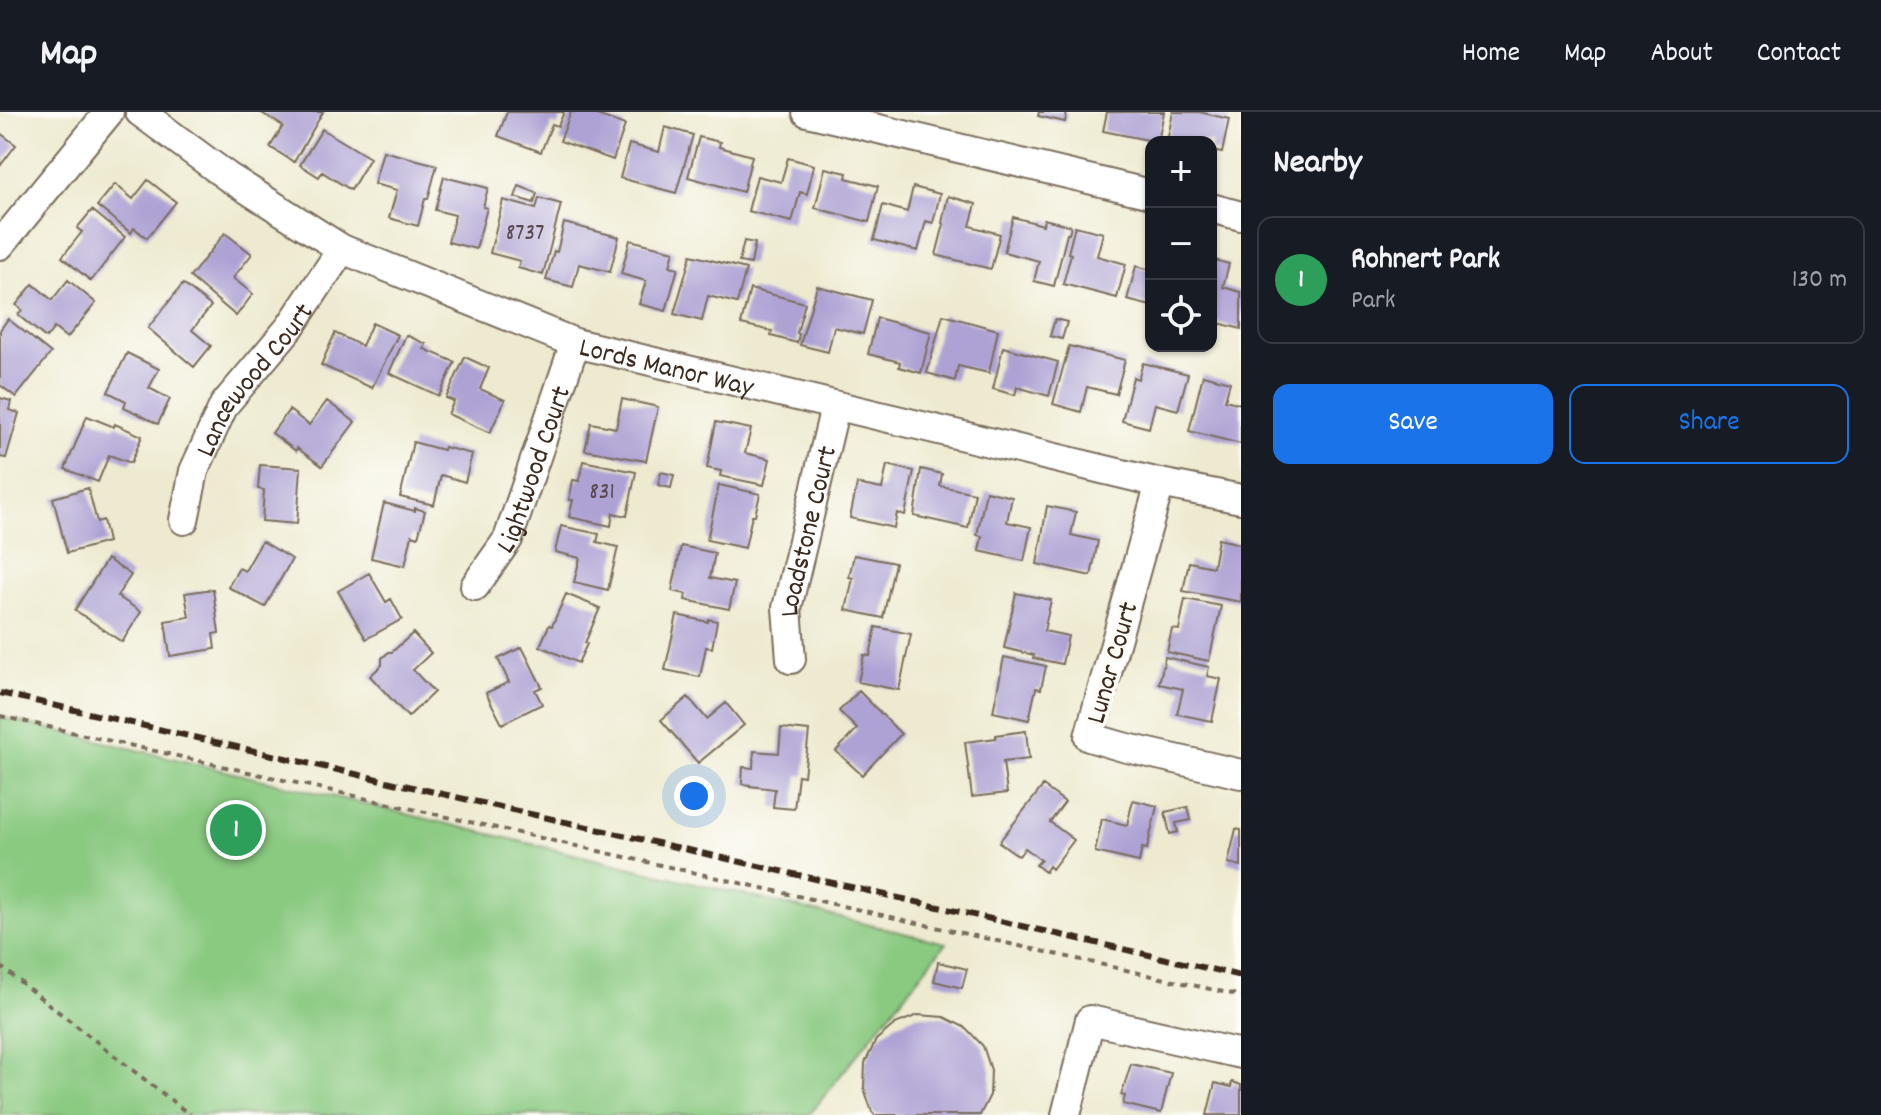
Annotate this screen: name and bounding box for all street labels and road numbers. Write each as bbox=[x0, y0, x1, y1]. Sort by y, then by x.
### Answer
street label: Lancewood Court bbox=[188, 296, 326, 464]
street label: Lords Manor Way bbox=[575, 330, 758, 410]
street label: Lightwood Court bbox=[489, 381, 584, 563]
street label: Loadstone Court bbox=[772, 442, 850, 618]
street label: Lunar Court bbox=[1078, 598, 1151, 729]

